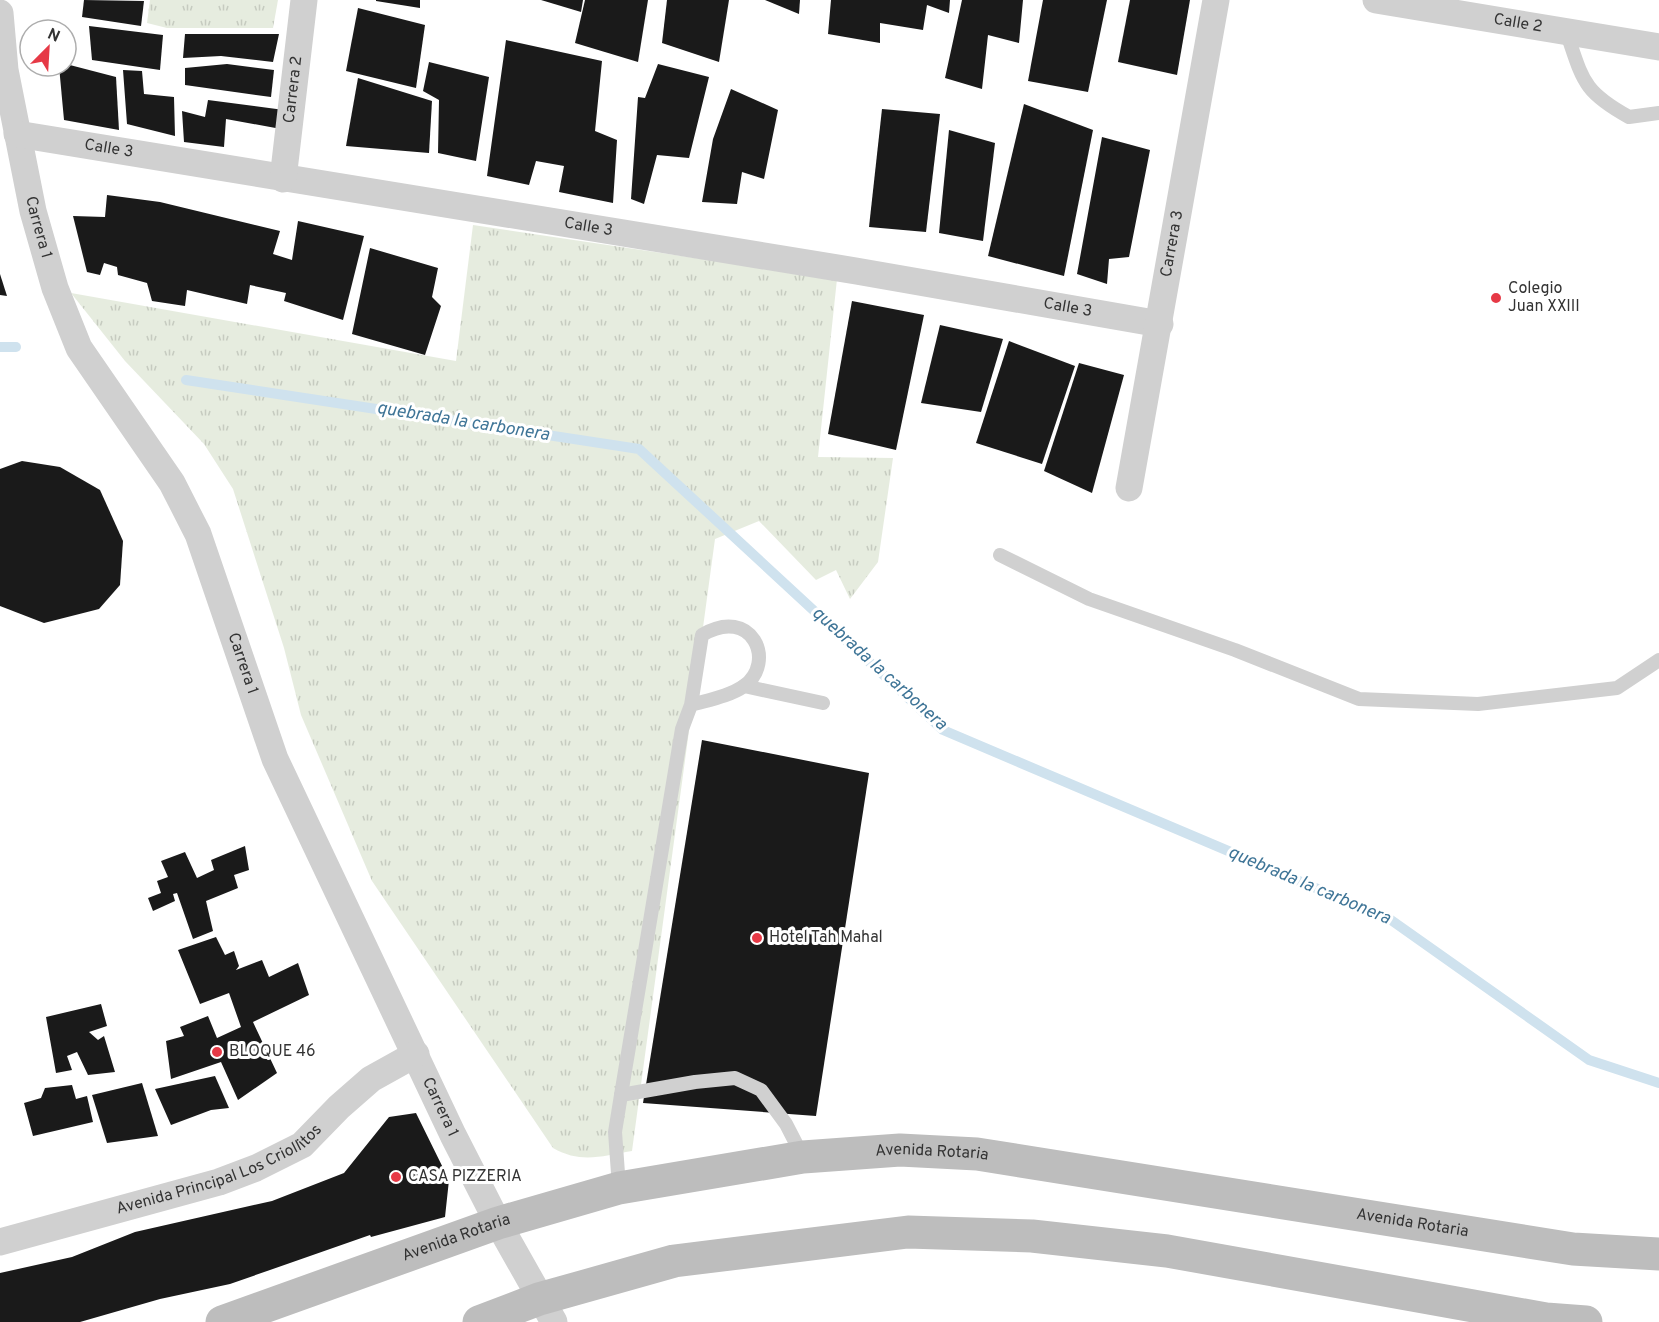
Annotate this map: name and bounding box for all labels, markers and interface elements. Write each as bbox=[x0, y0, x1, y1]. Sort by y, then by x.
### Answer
street label: Calle 2 bbox=[1492, 10, 1544, 38]
north arrow bbox=[18, 18, 78, 78]
text: N bbox=[44, 25, 63, 48]
street label: Carrera 2 bbox=[280, 55, 307, 124]
street label: Calle 3 bbox=[83, 135, 135, 163]
street label: Carrera 1 bbox=[20, 194, 56, 261]
street label: Carrera 3 bbox=[1157, 209, 1188, 279]
street label: Calle 3 bbox=[563, 213, 614, 241]
place label: Colegio Juan XXIII bbox=[1508, 279, 1580, 317]
marker: Colegio Juan XXIII bbox=[1489, 291, 1503, 305]
street label: Calle 3 bbox=[1042, 294, 1094, 322]
water label: quebrada la carbonera bbox=[375, 397, 552, 447]
water label: quebrada la carbonera bbox=[807, 602, 952, 736]
street label: Carrera 1 bbox=[223, 630, 262, 697]
water label: quebrada la carbonera bbox=[1224, 841, 1394, 931]
place label: Hotel Tah Mahal bbox=[769, 928, 883, 948]
marker: Hotel Tah Mahal bbox=[750, 931, 764, 945]
place label: BLOQUE 46 bbox=[229, 1042, 316, 1062]
marker: BLOQUE 46 bbox=[210, 1045, 224, 1059]
street label: Carrera 1 bbox=[417, 1074, 463, 1140]
street label: Avenida Principal Los Criollitos bbox=[114, 1120, 326, 1220]
street label: Avenida Rotaria bbox=[875, 1140, 990, 1166]
place label: CASA PIZZERIA bbox=[408, 1167, 522, 1187]
marker: CASA PIZZERIA bbox=[389, 1170, 403, 1184]
street label: Avenida Rotaria bbox=[1355, 1205, 1470, 1242]
street label: Avenida Rotaria bbox=[400, 1210, 513, 1266]

